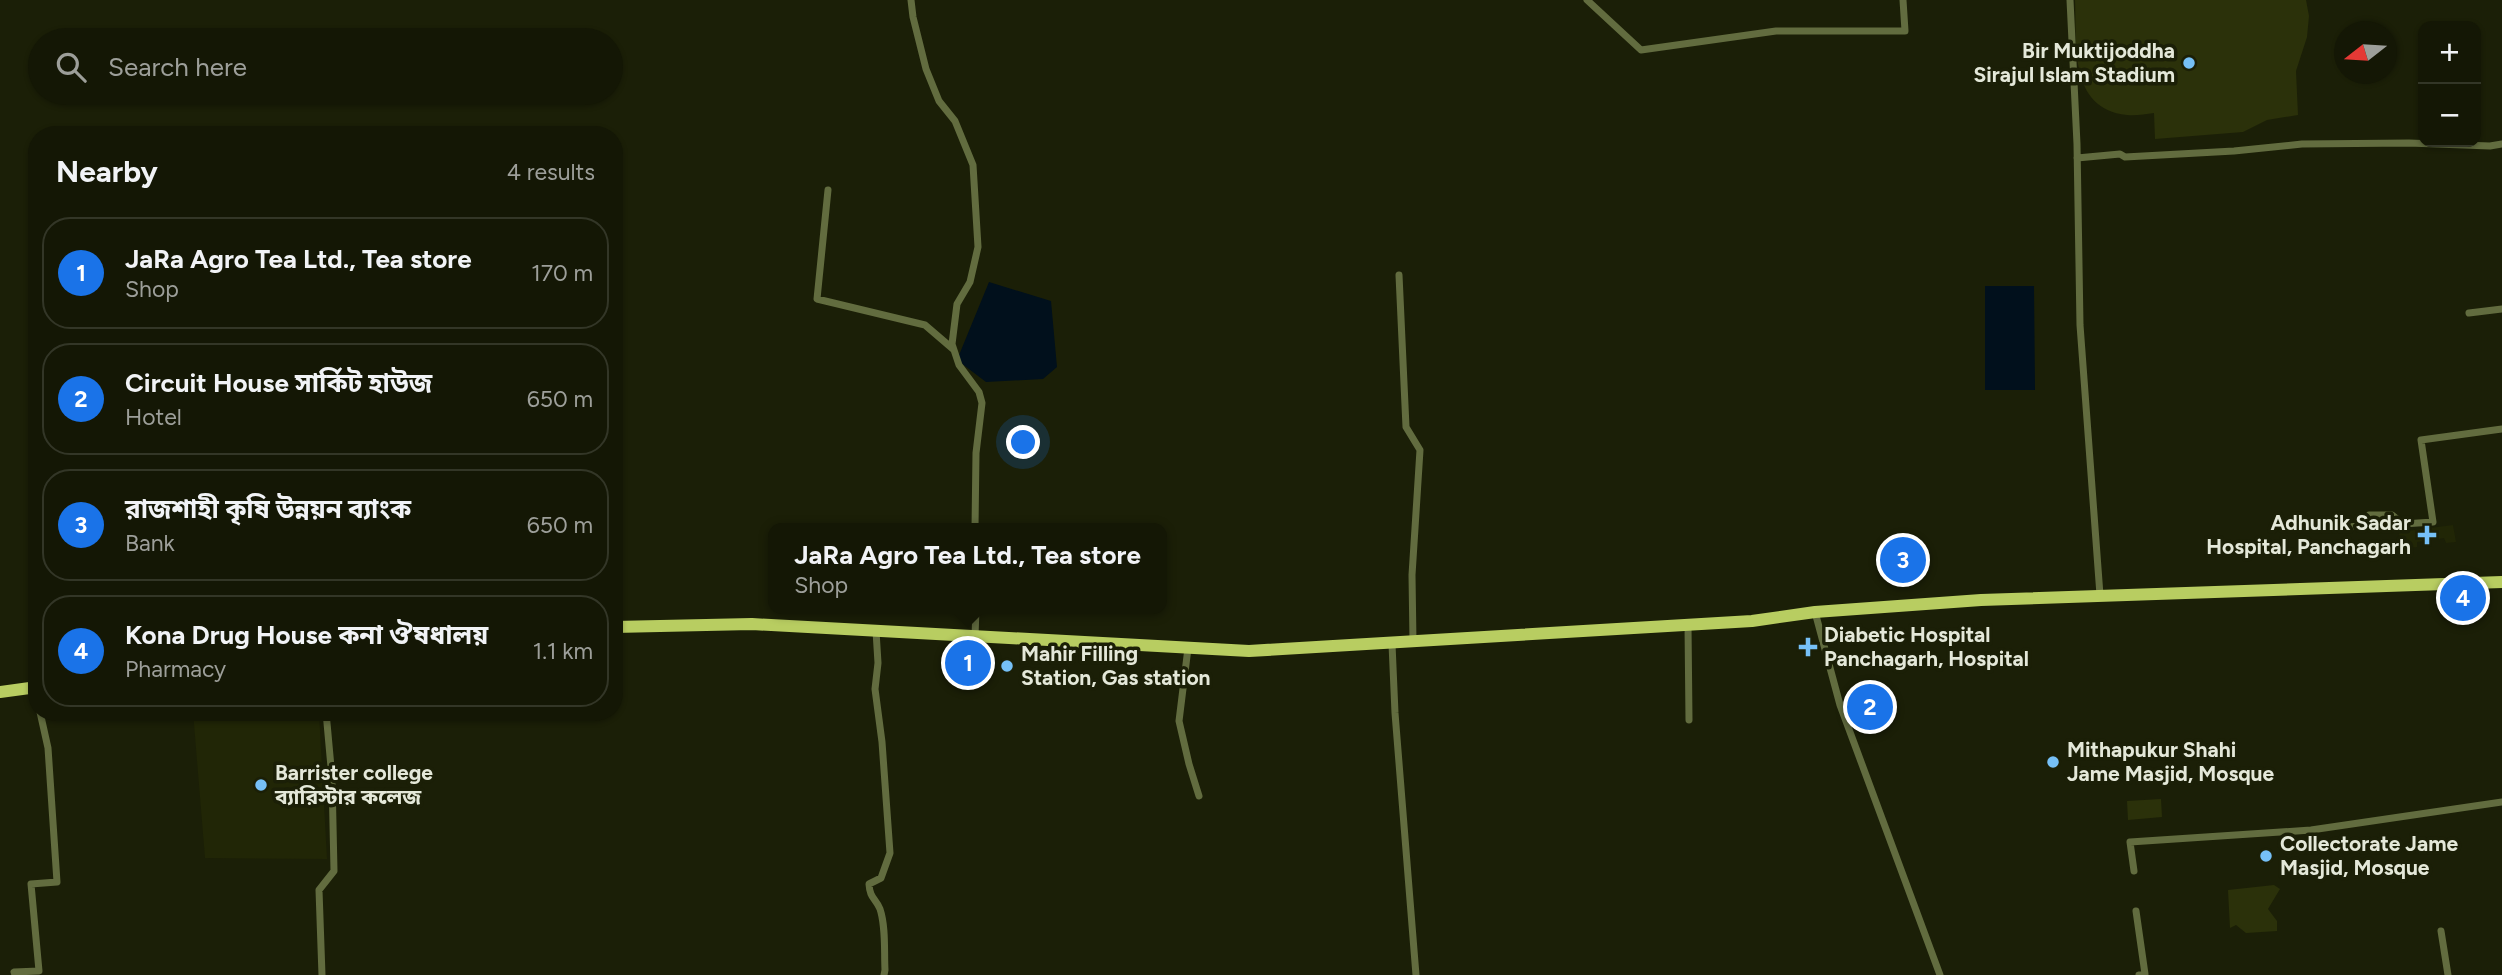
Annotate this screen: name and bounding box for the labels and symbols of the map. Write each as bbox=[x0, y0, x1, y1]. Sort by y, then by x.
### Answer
north arrow bbox=[2334, 21, 2397, 84]
place label: Bir Muktijoddha Sirajul Islam Stadium bbox=[1973, 38, 2175, 87]
marker: Bir Muktijoddha Sirajul Islam Stadium bbox=[2181, 55, 2197, 71]
your location bbox=[1006, 425, 1040, 459]
place label: Adhunik Sadar Hospital, Panchagarh bbox=[2206, 510, 2411, 559]
marker: Adhunik Sadar Hospital, Panchagarh bbox=[2417, 525, 2437, 545]
pin: 3 bbox=[1880, 534, 1926, 586]
pin: 4 bbox=[2440, 572, 2486, 624]
place label: Diabetic Hospital Panchagarh, Hospital bbox=[1824, 622, 2029, 671]
pin: 1 bbox=[945, 637, 991, 689]
marker: Diabetic Hospital Panchagarh, Hospital bbox=[1798, 637, 1818, 657]
place label: Mahir Filling Station, Gas station bbox=[1021, 641, 1211, 690]
marker: Mahir Filling Station, Gas station bbox=[999, 658, 1015, 674]
pin: 2 bbox=[1847, 681, 1893, 733]
place label: Mithapukur Shahi Jame Masjid, Mosque bbox=[2067, 737, 2275, 786]
marker: Mithapukur Shahi Jame Masjid, Mosque bbox=[2045, 754, 2061, 770]
place label: Barrister college ব্যারিস্টার কলেজ bbox=[274, 760, 433, 809]
marker: Barrister college ব্যারিস্টার কলেজ bbox=[253, 777, 269, 793]
place label: Collectorate Jame Masjid, Mosque bbox=[2280, 831, 2458, 880]
marker: Collectorate Jame Masjid, Mosque bbox=[2258, 848, 2274, 864]

